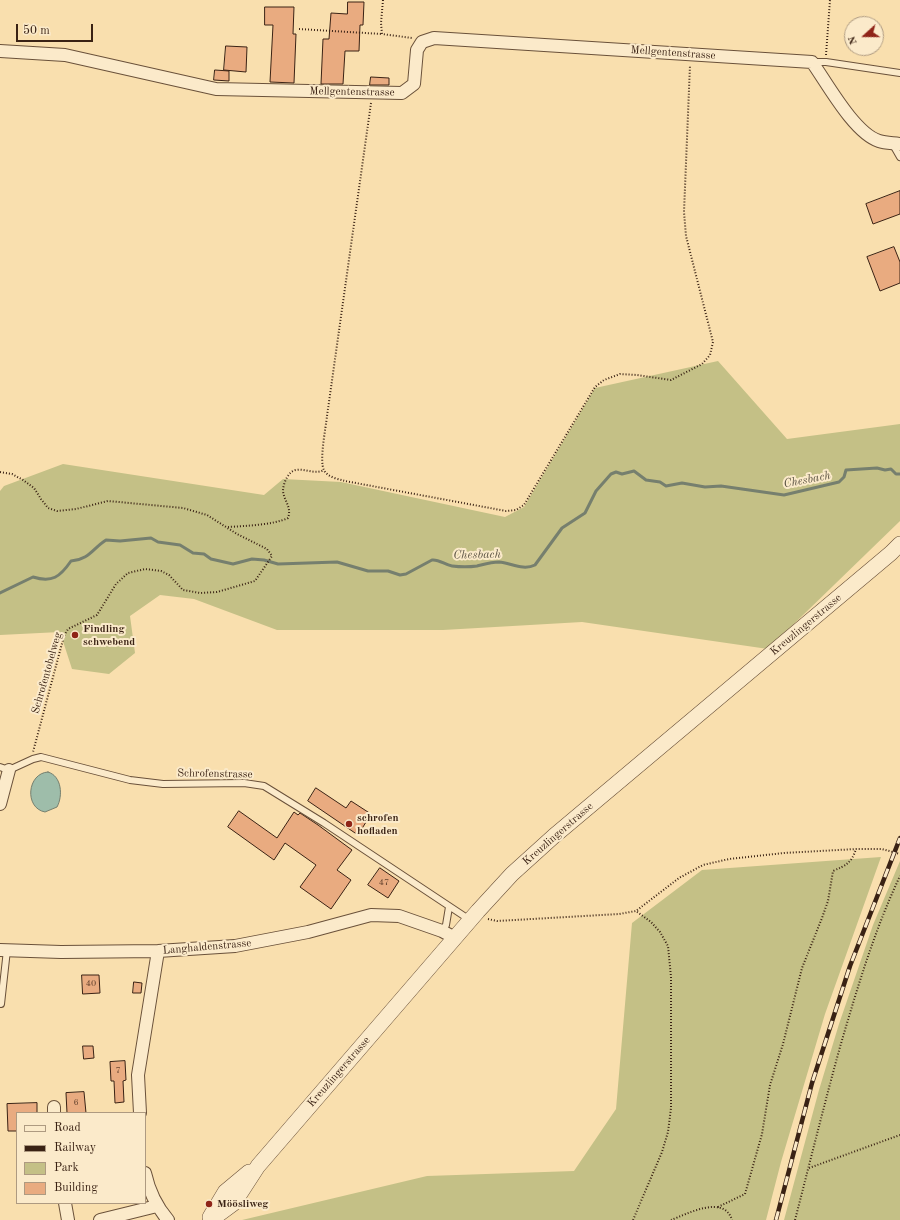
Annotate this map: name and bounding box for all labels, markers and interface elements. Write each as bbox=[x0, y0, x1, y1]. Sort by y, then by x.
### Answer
scale bar bbox=[18, 16, 95, 42]
north arrow bbox=[844, 16, 884, 56]
text: 50 m bbox=[23, 25, 50, 37]
text: N bbox=[847, 34, 860, 46]
street label: Mellgentenstrasse bbox=[630, 43, 716, 63]
street label: Mellgentenstrasse bbox=[309, 85, 395, 99]
water label: Chesbach bbox=[782, 468, 832, 492]
water label: Chesbach bbox=[453, 547, 501, 563]
street label: Kreuzlingerstrasse bbox=[768, 591, 844, 659]
place label: Findling schwebend bbox=[83, 622, 135, 648]
marker: Findling schwebend bbox=[70, 630, 80, 640]
street label: Schrofentobelweg bbox=[29, 631, 65, 715]
street label: Schrofenstrasse bbox=[177, 767, 253, 781]
street label: Kreuzlingerstrasse bbox=[520, 800, 596, 868]
place label: schrofen hofladen bbox=[357, 811, 399, 837]
marker: schrofen hofladen bbox=[344, 819, 354, 829]
house number: 47 bbox=[379, 878, 389, 888]
street label: Langhaldenstrasse bbox=[162, 937, 252, 957]
house number: 40 bbox=[86, 979, 96, 989]
street label: Kreuzlingerstrasse bbox=[305, 1034, 373, 1110]
house number: 7 bbox=[115, 1066, 121, 1076]
house number: 6 bbox=[73, 1098, 79, 1108]
legend bbox=[16, 1112, 146, 1204]
text: Road bbox=[54, 1122, 81, 1134]
text: Railway bbox=[54, 1142, 96, 1154]
text: Park bbox=[54, 1162, 79, 1174]
text: Building bbox=[54, 1182, 98, 1194]
place label: Möösliweg bbox=[217, 1197, 268, 1211]
marker: Möösliweg bbox=[204, 1199, 214, 1209]

